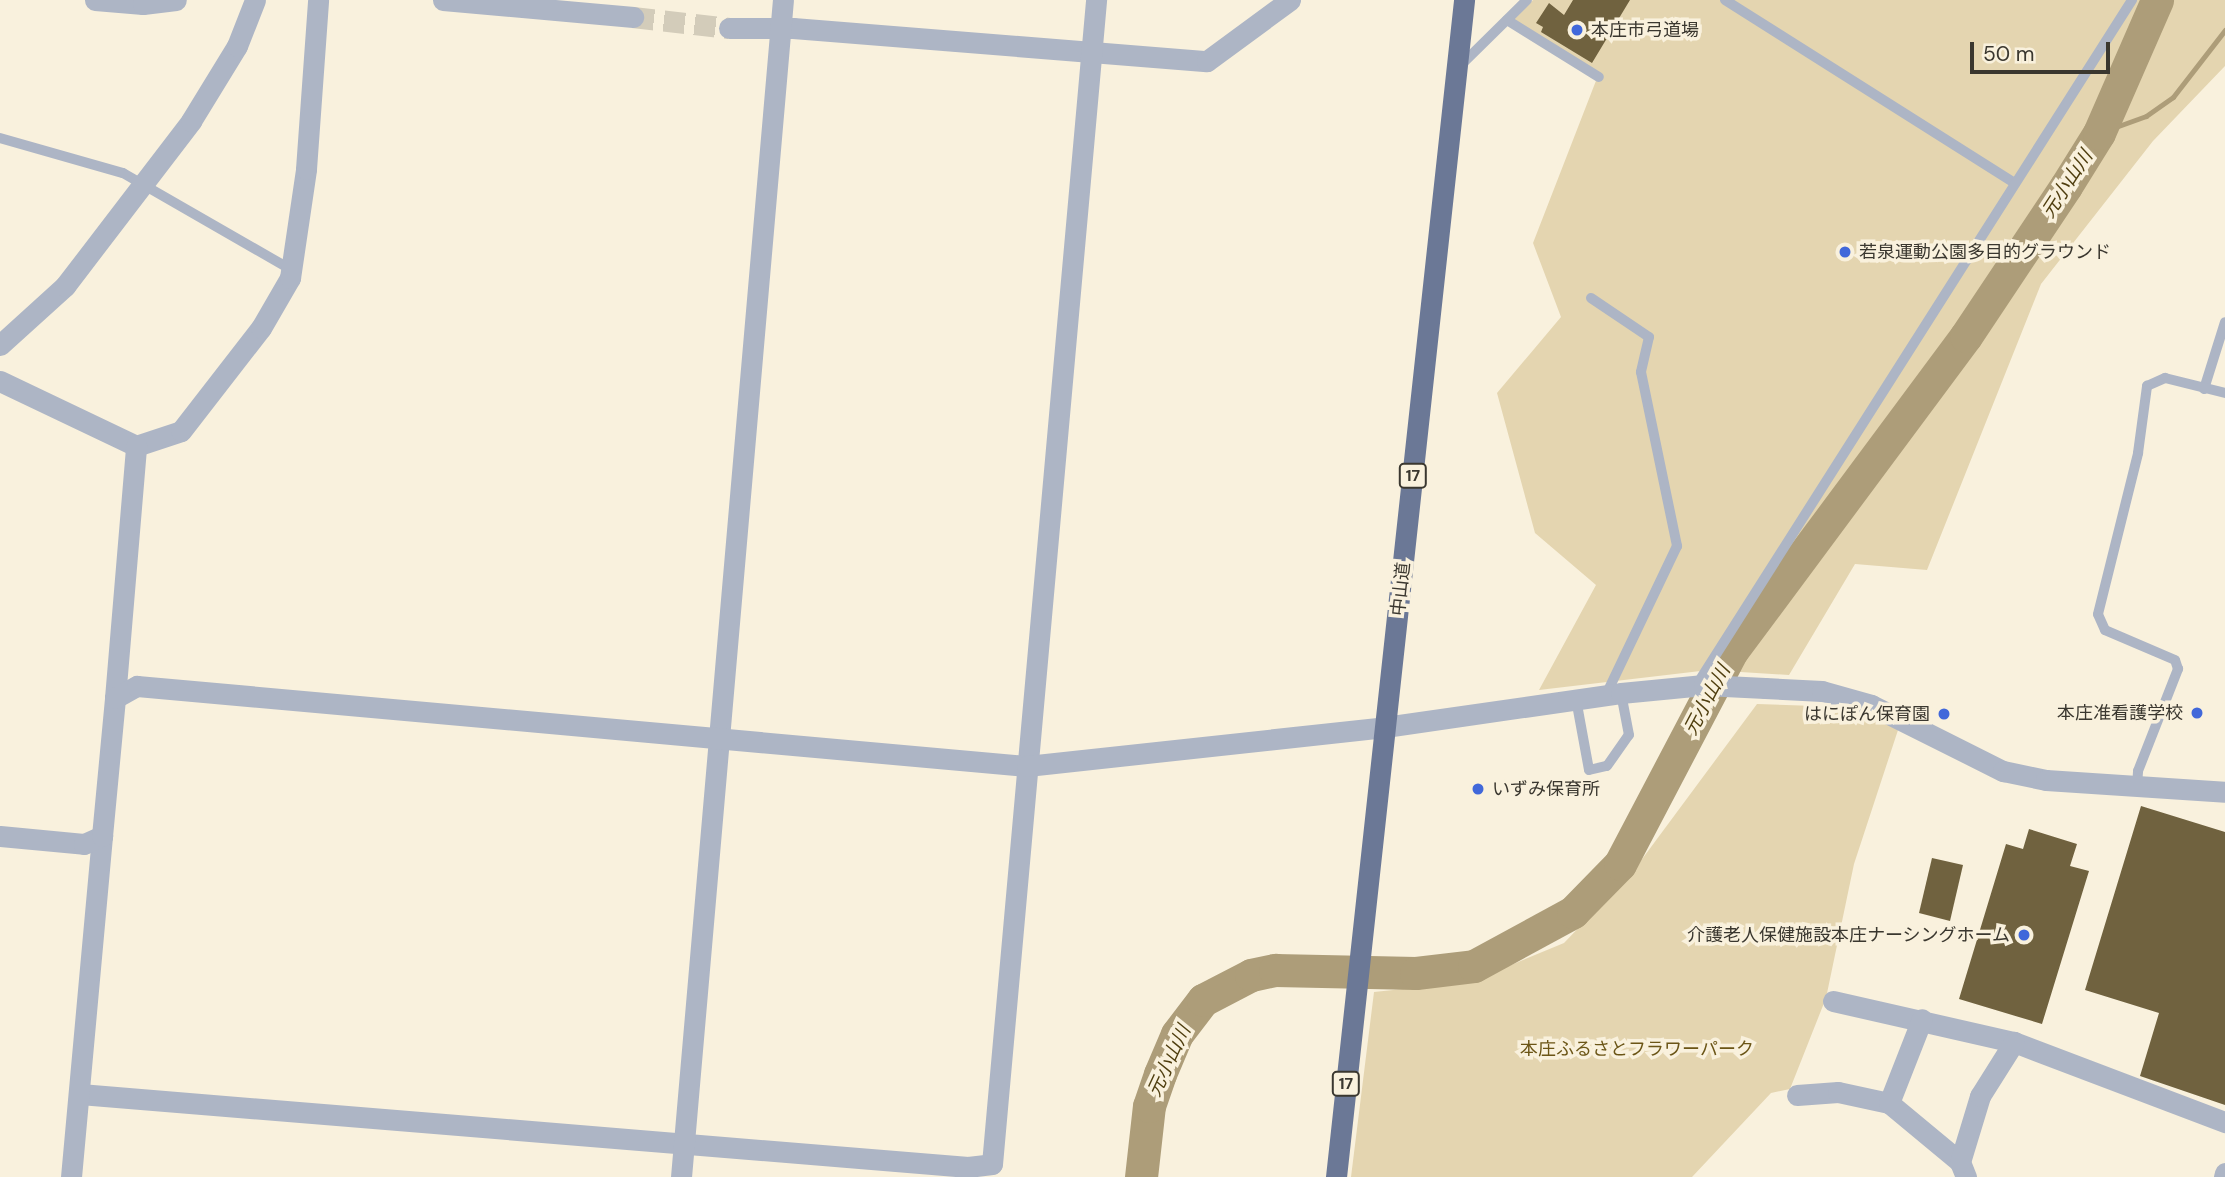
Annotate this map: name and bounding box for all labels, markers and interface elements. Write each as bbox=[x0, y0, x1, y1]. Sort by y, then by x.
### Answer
place label: 本庄市弓道場 bbox=[1591, 19, 1699, 41]
marker: 本庄市弓道場 bbox=[1569, 22, 1585, 38]
scale bar bbox=[1973, 28, 2113, 72]
text: 50 m bbox=[1983, 40, 2034, 68]
water label: 元小山川 bbox=[2037, 146, 2097, 222]
place label: 若泉運動公園多目的グラウンド bbox=[1859, 241, 2111, 263]
marker: 若泉運動公園多目的グラウンド bbox=[1837, 244, 1853, 260]
road number: 17 bbox=[1397, 463, 1429, 489]
street label: 中山道 bbox=[1387, 561, 1415, 617]
water label: 元小山川 bbox=[1679, 661, 1735, 739]
place label: 本庄准看護学校 bbox=[2057, 702, 2183, 724]
place label: はにぽん保育園 bbox=[1804, 703, 1930, 725]
marker: 本庄准看護学校 bbox=[2189, 705, 2205, 721]
marker: はにぽん保育園 bbox=[1936, 706, 1952, 722]
place label: いずみ保育所 bbox=[1492, 778, 1600, 800]
marker: いずみ保育所 bbox=[1470, 781, 1486, 797]
place label: 介護老人保健施設本庄ナーシングホーム bbox=[1686, 924, 2010, 946]
marker: 介護老人保健施設本庄ナーシングホーム bbox=[2016, 927, 2032, 943]
water label: 元小山川 bbox=[1143, 1022, 1195, 1100]
park label: 本庄ふるさとフラワーパーク bbox=[1520, 1038, 1754, 1060]
road number: 17 bbox=[1330, 1072, 1362, 1096]

